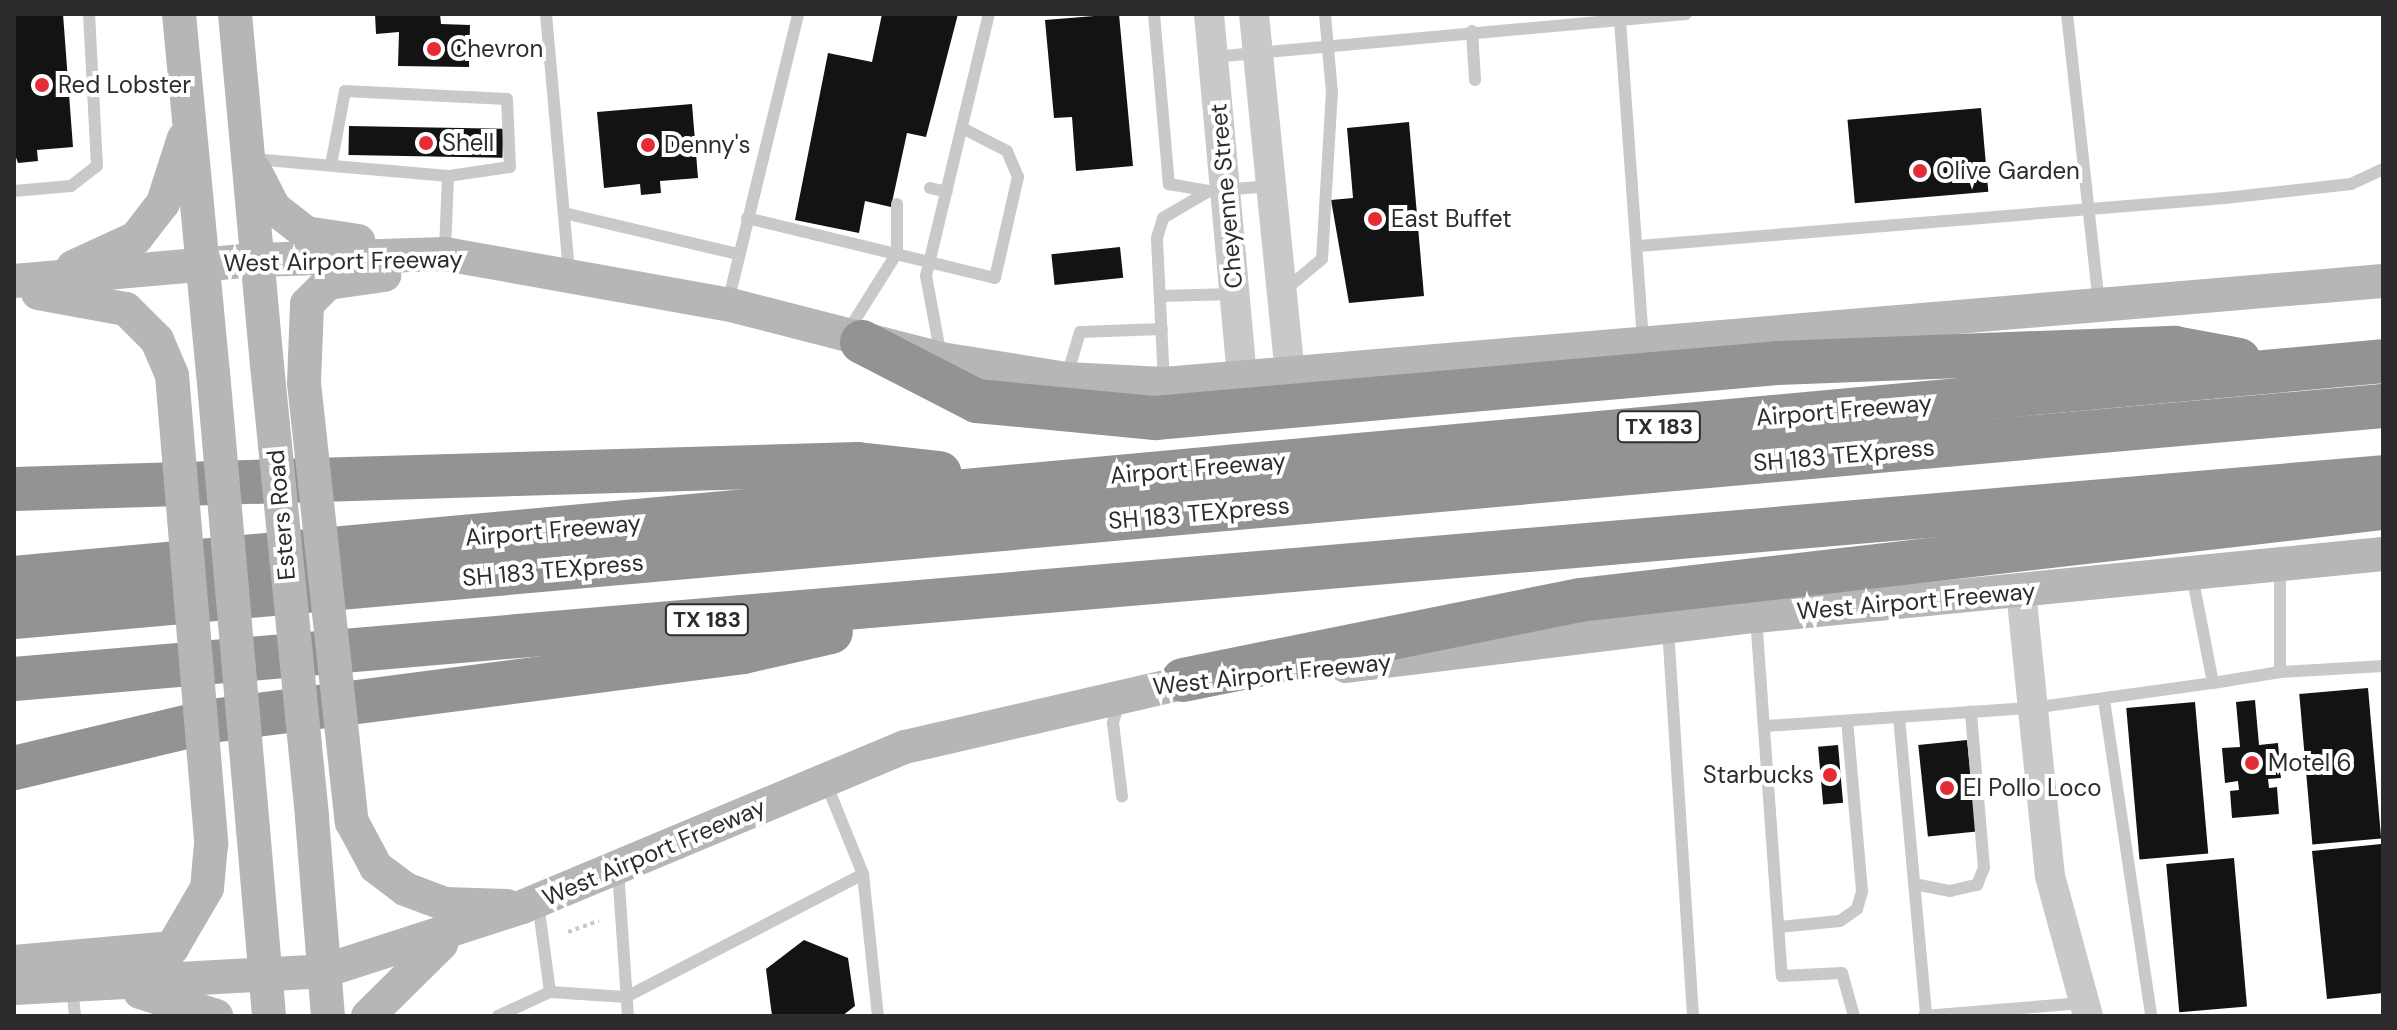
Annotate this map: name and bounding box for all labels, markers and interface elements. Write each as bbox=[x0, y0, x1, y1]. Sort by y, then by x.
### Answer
place label: Chevron bbox=[450, 35, 543, 63]
marker: Chevron bbox=[425, 40, 443, 58]
place label: Red Lobster bbox=[58, 71, 191, 99]
marker: Red Lobster bbox=[33, 76, 51, 94]
street label: Cheyenne Street bbox=[1204, 102, 1248, 290]
place label: Shell bbox=[442, 129, 494, 157]
place label: Denny's bbox=[664, 131, 751, 159]
marker: Shell bbox=[417, 134, 435, 152]
marker: Denny's bbox=[639, 136, 657, 154]
place label: Olive Garden bbox=[1936, 157, 2080, 185]
marker: Olive Garden bbox=[1911, 162, 1929, 180]
place label: East Buffet bbox=[1391, 205, 1512, 233]
marker: East Buffet bbox=[1366, 210, 1384, 228]
street label: West Airport Freeway bbox=[223, 245, 463, 277]
street label: Airport Freeway bbox=[1755, 388, 1933, 432]
road number: TX 183 bbox=[1615, 409, 1703, 445]
street label: SH 183 TEXpress bbox=[1752, 433, 1936, 477]
street label: Airport Freeway bbox=[1109, 446, 1287, 490]
street label: Esters Road bbox=[261, 449, 301, 581]
street label: SH 183 TEXpress bbox=[1107, 491, 1291, 535]
street label: Airport Freeway bbox=[464, 508, 642, 552]
street label: SH 183 TEXpress bbox=[461, 548, 645, 592]
street label: West Airport Freeway bbox=[1795, 576, 2037, 626]
road number: TX 183 bbox=[663, 602, 751, 638]
street label: West Airport Freeway bbox=[1151, 647, 1393, 701]
place label: Motel 6 bbox=[2268, 749, 2351, 777]
marker: Motel 6 bbox=[2243, 754, 2261, 772]
place label: Starbucks bbox=[1703, 761, 1814, 789]
marker: Starbucks bbox=[1821, 766, 1839, 784]
place label: El Pollo Loco bbox=[1963, 774, 2101, 802]
marker: El Pollo Loco bbox=[1938, 779, 1956, 797]
street label: West Airport Freeway bbox=[538, 792, 770, 912]

